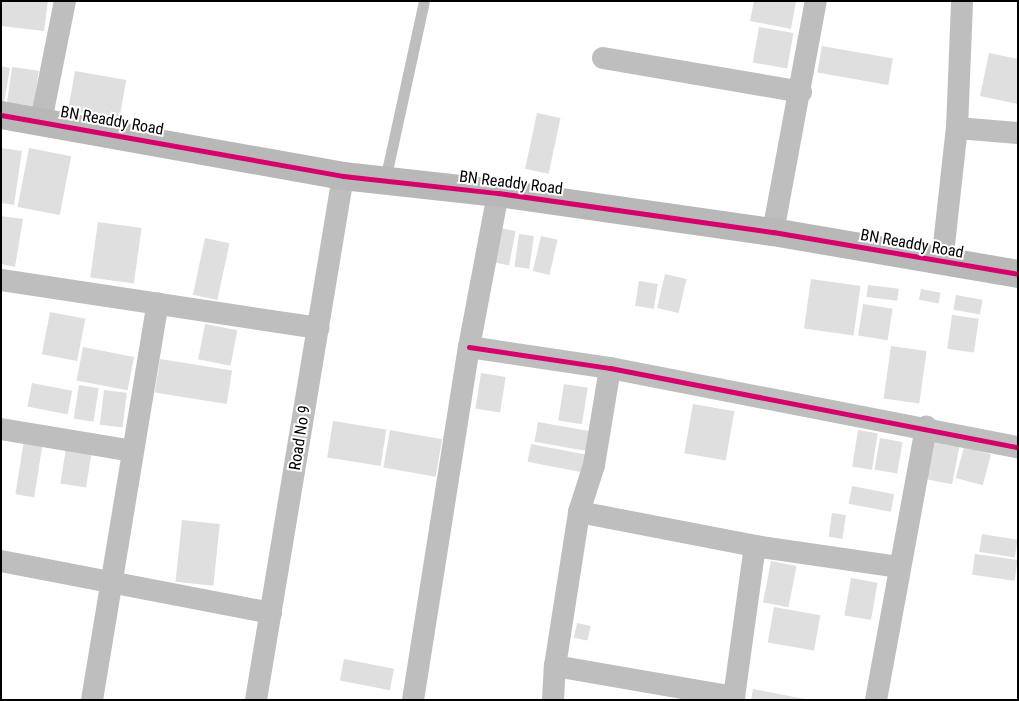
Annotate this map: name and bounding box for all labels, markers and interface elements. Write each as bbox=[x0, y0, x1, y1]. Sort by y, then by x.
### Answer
street label: BN Readdy Road bbox=[59, 102, 165, 140]
street label: BN Readdy Road bbox=[458, 167, 564, 199]
street label: BN Readdy Road bbox=[859, 225, 965, 263]
street label: Road No 9 bbox=[285, 404, 315, 472]

